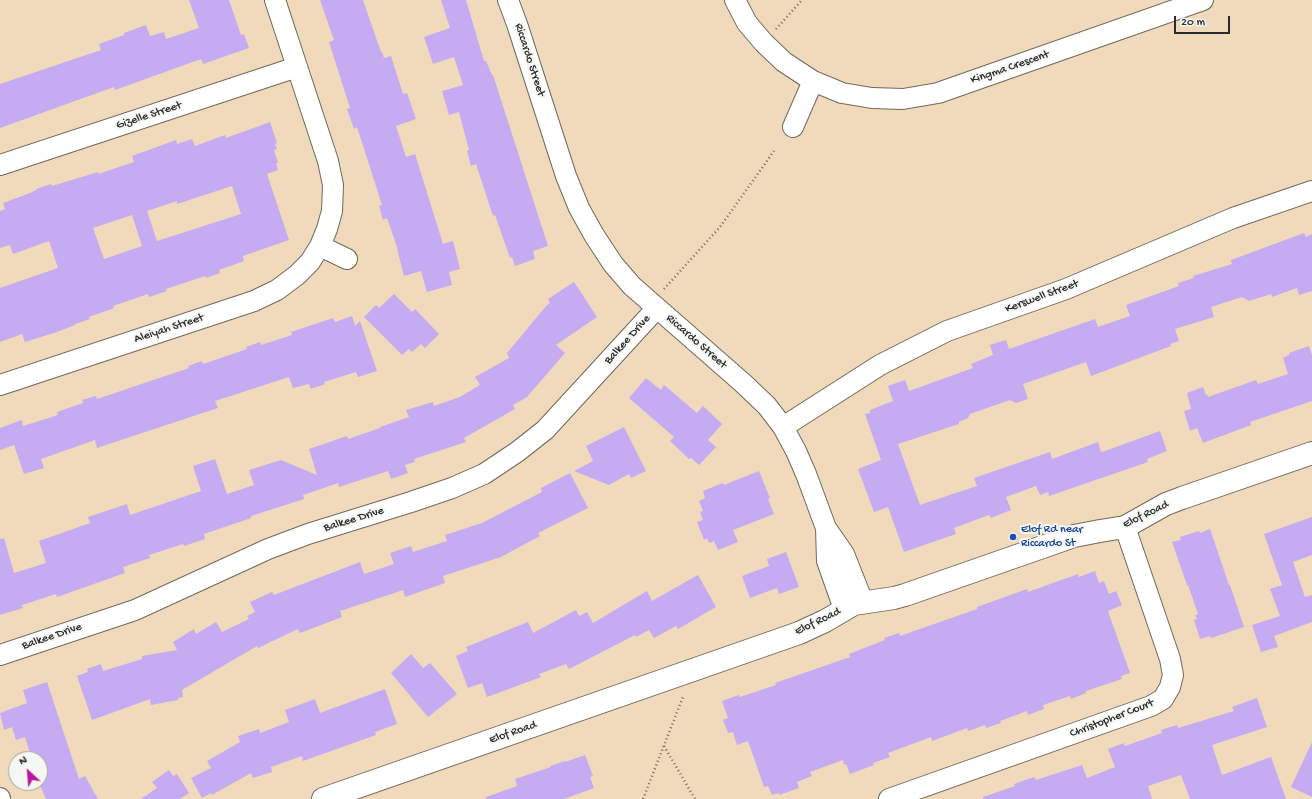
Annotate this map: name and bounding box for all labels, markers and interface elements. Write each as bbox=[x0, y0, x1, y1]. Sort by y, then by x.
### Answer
scale bar bbox=[1176, 8, 1232, 34]
text: 20 m bbox=[1181, 16, 1205, 30]
street label: Riccardo Street bbox=[510, 22, 548, 98]
street label: Kingma Crescent bbox=[969, 48, 1051, 88]
street label: Gizelle Street bbox=[114, 99, 184, 133]
street label: Kerswell Street bbox=[1003, 277, 1081, 317]
street label: Aleiyah Street bbox=[132, 311, 206, 347]
street label: Balkee Drive bbox=[602, 312, 654, 368]
street label: Riccardo Street bbox=[663, 312, 729, 372]
street label: Elof Road bbox=[1121, 498, 1171, 532]
street label: Balkee Drive bbox=[322, 504, 386, 536]
place label: Elof Rd near Riccardo St bbox=[1021, 523, 1083, 551]
marker: Elof Rd near Riccardo St bbox=[1008, 532, 1018, 542]
street label: Elof Road bbox=[793, 605, 843, 639]
street label: Balkee Drive bbox=[20, 620, 84, 654]
street label: Christopher Court bbox=[1068, 696, 1156, 742]
street label: Elof Road bbox=[487, 718, 539, 748]
north arrow bbox=[8, 751, 48, 791]
text: N bbox=[17, 754, 29, 768]

